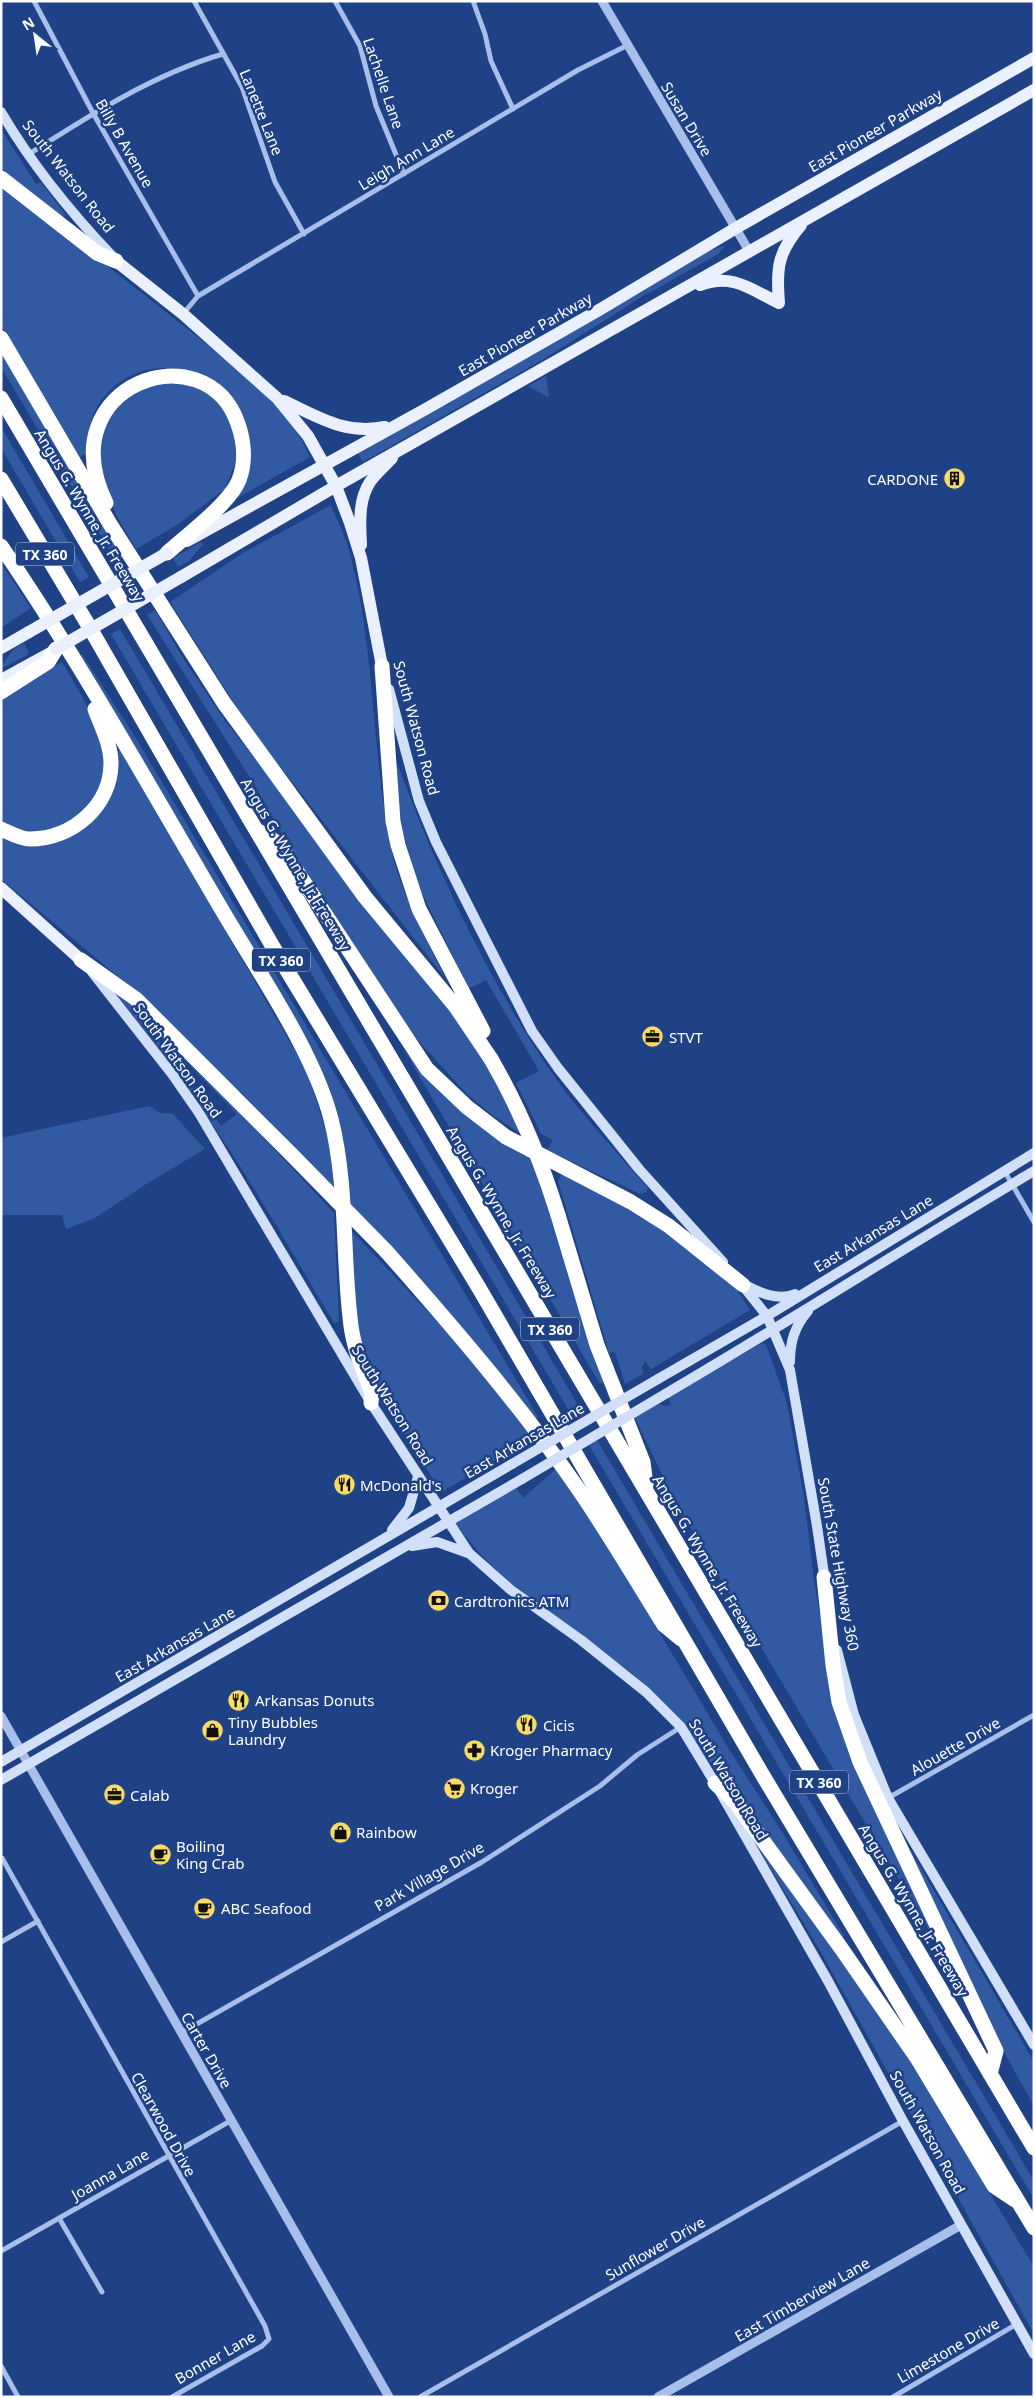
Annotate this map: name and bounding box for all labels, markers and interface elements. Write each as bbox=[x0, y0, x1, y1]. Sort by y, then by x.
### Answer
north arrow bbox=[10, 10, 60, 60]
text: N bbox=[19, 12, 38, 34]
street label: Lachelle Lane bbox=[359, 35, 409, 131]
street label: Lanette Lane bbox=[236, 66, 288, 158]
street label: Susan Drive bbox=[657, 78, 717, 160]
street label: East Pioneer Parkway bbox=[805, 83, 946, 176]
street label: Billy B Avenue bbox=[92, 95, 158, 191]
street label: South Watson Road bbox=[19, 115, 119, 237]
street label: Leigh Ann Lane bbox=[354, 121, 458, 195]
street label: East Pioneer Parkway bbox=[455, 287, 596, 380]
street label: Angus G. Wynne, Jr. Freeway bbox=[30, 425, 150, 605]
building icon: CARDONE bbox=[942, 467, 966, 491]
place label: CARDONE bbox=[867, 469, 938, 489]
road number: TX 360 bbox=[16, 542, 74, 566]
street label: South Watson Road bbox=[389, 659, 445, 797]
street label: Angus G. Wynne, Jr. Freeway bbox=[236, 774, 356, 954]
road number: TX 360 bbox=[252, 948, 310, 972]
street label: South Watson Road bbox=[129, 998, 227, 1122]
office icon: STVT bbox=[641, 1025, 665, 1049]
place label: STVT bbox=[669, 1027, 704, 1047]
street label: Angus G. Wynne, Jr. Freeway bbox=[442, 1122, 562, 1302]
street label: East Arkansas Lane bbox=[810, 1190, 936, 1276]
road number: TX 360 bbox=[521, 1318, 579, 1340]
street label: South Watson Road bbox=[348, 1341, 438, 1469]
street label: East Arkansas Lane bbox=[460, 1397, 588, 1483]
street label: Angus G. Wynne, Jr. Freeway bbox=[648, 1471, 768, 1651]
restaurant icon: McDonald's bbox=[332, 1473, 356, 1497]
place label: McDonald's bbox=[360, 1475, 442, 1495]
street label: South State Highway 360 bbox=[814, 1476, 864, 1652]
bank icon: Cardtronics ATM bbox=[426, 1589, 450, 1613]
place label: Cardtronics ATM bbox=[454, 1591, 569, 1611]
street label: East Arkansas Lane bbox=[111, 1601, 239, 1687]
restaurant icon: Arkansas Donuts bbox=[227, 1688, 251, 1712]
place label: Arkansas Donuts bbox=[255, 1690, 374, 1710]
place label: Tiny Bubbles Laundry bbox=[228, 1712, 318, 1749]
street label: Alouette Drive bbox=[906, 1712, 1004, 1780]
restaurant icon: Cicis bbox=[515, 1713, 539, 1737]
place label: Cicis bbox=[543, 1715, 575, 1735]
street label: South Watson Road bbox=[685, 1715, 773, 1843]
shop icon: Tiny Bubbles Laundry bbox=[200, 1719, 224, 1743]
pharmacy icon: Kroger Pharmacy bbox=[462, 1738, 486, 1762]
place label: Kroger Pharmacy bbox=[490, 1740, 613, 1760]
road number: TX 360 bbox=[790, 1770, 848, 1794]
supermarket icon: Kroger bbox=[442, 1776, 466, 1800]
place label: Kroger bbox=[470, 1778, 518, 1798]
office icon: Calab bbox=[102, 1783, 126, 1807]
place label: Calab bbox=[130, 1785, 169, 1805]
shop icon: Rainbow bbox=[328, 1820, 352, 1844]
street label: Angus G. Wynne, Jr. Freeway bbox=[854, 1820, 974, 2000]
place label: Rainbow bbox=[356, 1822, 417, 1842]
place label: Boiling King Crab bbox=[176, 1836, 245, 1873]
street label: Park Village Drive bbox=[371, 1837, 487, 1915]
cafe icon: Boiling King Crab bbox=[148, 1843, 172, 1867]
cafe icon: ABC Seafood bbox=[193, 1896, 217, 1920]
place label: ABC Seafood bbox=[221, 1898, 311, 1918]
street label: Carter Drive bbox=[177, 2008, 237, 2092]
street label: South Watson Road bbox=[886, 2067, 970, 2197]
street label: Clearwood Drive bbox=[127, 2068, 201, 2180]
street label: Joanna Lane bbox=[66, 2144, 152, 2205]
street label: Sunflower Drive bbox=[601, 2211, 709, 2285]
street label: East Timberview Lane bbox=[731, 2252, 873, 2346]
street label: Limestone Drive bbox=[893, 2313, 1003, 2387]
street label: Bonner Lane bbox=[171, 2326, 259, 2388]

